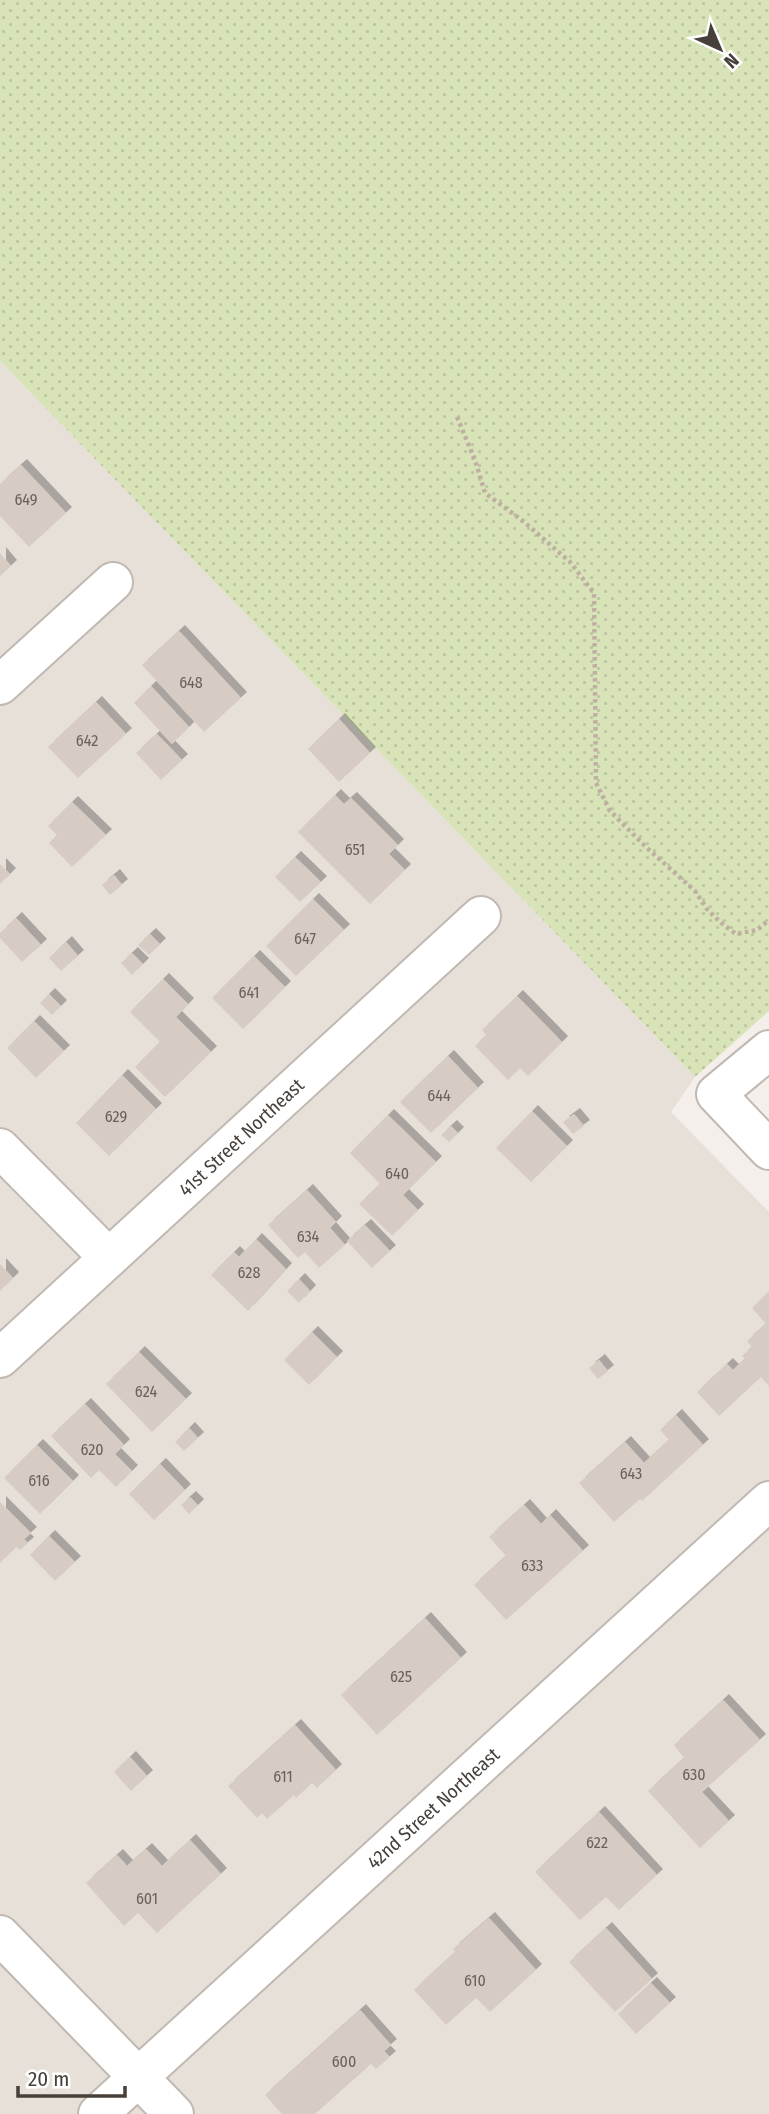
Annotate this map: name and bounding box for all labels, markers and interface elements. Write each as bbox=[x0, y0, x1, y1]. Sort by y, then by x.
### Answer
north arrow bbox=[685, 14, 755, 84]
text: N bbox=[719, 49, 744, 73]
house number: 649 bbox=[14, 490, 38, 509]
house number: 648 bbox=[179, 673, 203, 692]
house number: 642 bbox=[76, 731, 98, 750]
house number: 651 bbox=[345, 840, 365, 859]
house number: 647 bbox=[294, 929, 316, 948]
house number: 641 bbox=[238, 983, 260, 1002]
street label: 41st Street Northeast bbox=[174, 1073, 309, 1201]
house number: 644 bbox=[427, 1086, 451, 1105]
house number: 629 bbox=[105, 1107, 127, 1126]
house number: 640 bbox=[385, 1164, 409, 1183]
house number: 634 bbox=[297, 1227, 320, 1246]
house number: 628 bbox=[238, 1263, 260, 1282]
house number: 624 bbox=[135, 1382, 157, 1401]
house number: 620 bbox=[80, 1440, 104, 1459]
house number: 643 bbox=[620, 1464, 642, 1483]
house number: 616 bbox=[28, 1471, 50, 1490]
house number: 633 bbox=[521, 1556, 543, 1575]
house number: 625 bbox=[390, 1667, 412, 1686]
street label: 42nd Street Northeast bbox=[362, 1742, 505, 1874]
house number: 630 bbox=[682, 1765, 706, 1784]
house number: 611 bbox=[273, 1767, 293, 1786]
house number: 622 bbox=[586, 1833, 608, 1852]
house number: 601 bbox=[136, 1889, 158, 1908]
house number: 610 bbox=[464, 1971, 486, 1990]
house number: 600 bbox=[332, 2052, 356, 2071]
scale bar bbox=[18, 2054, 124, 2098]
text: 20 m bbox=[28, 2066, 69, 2092]

